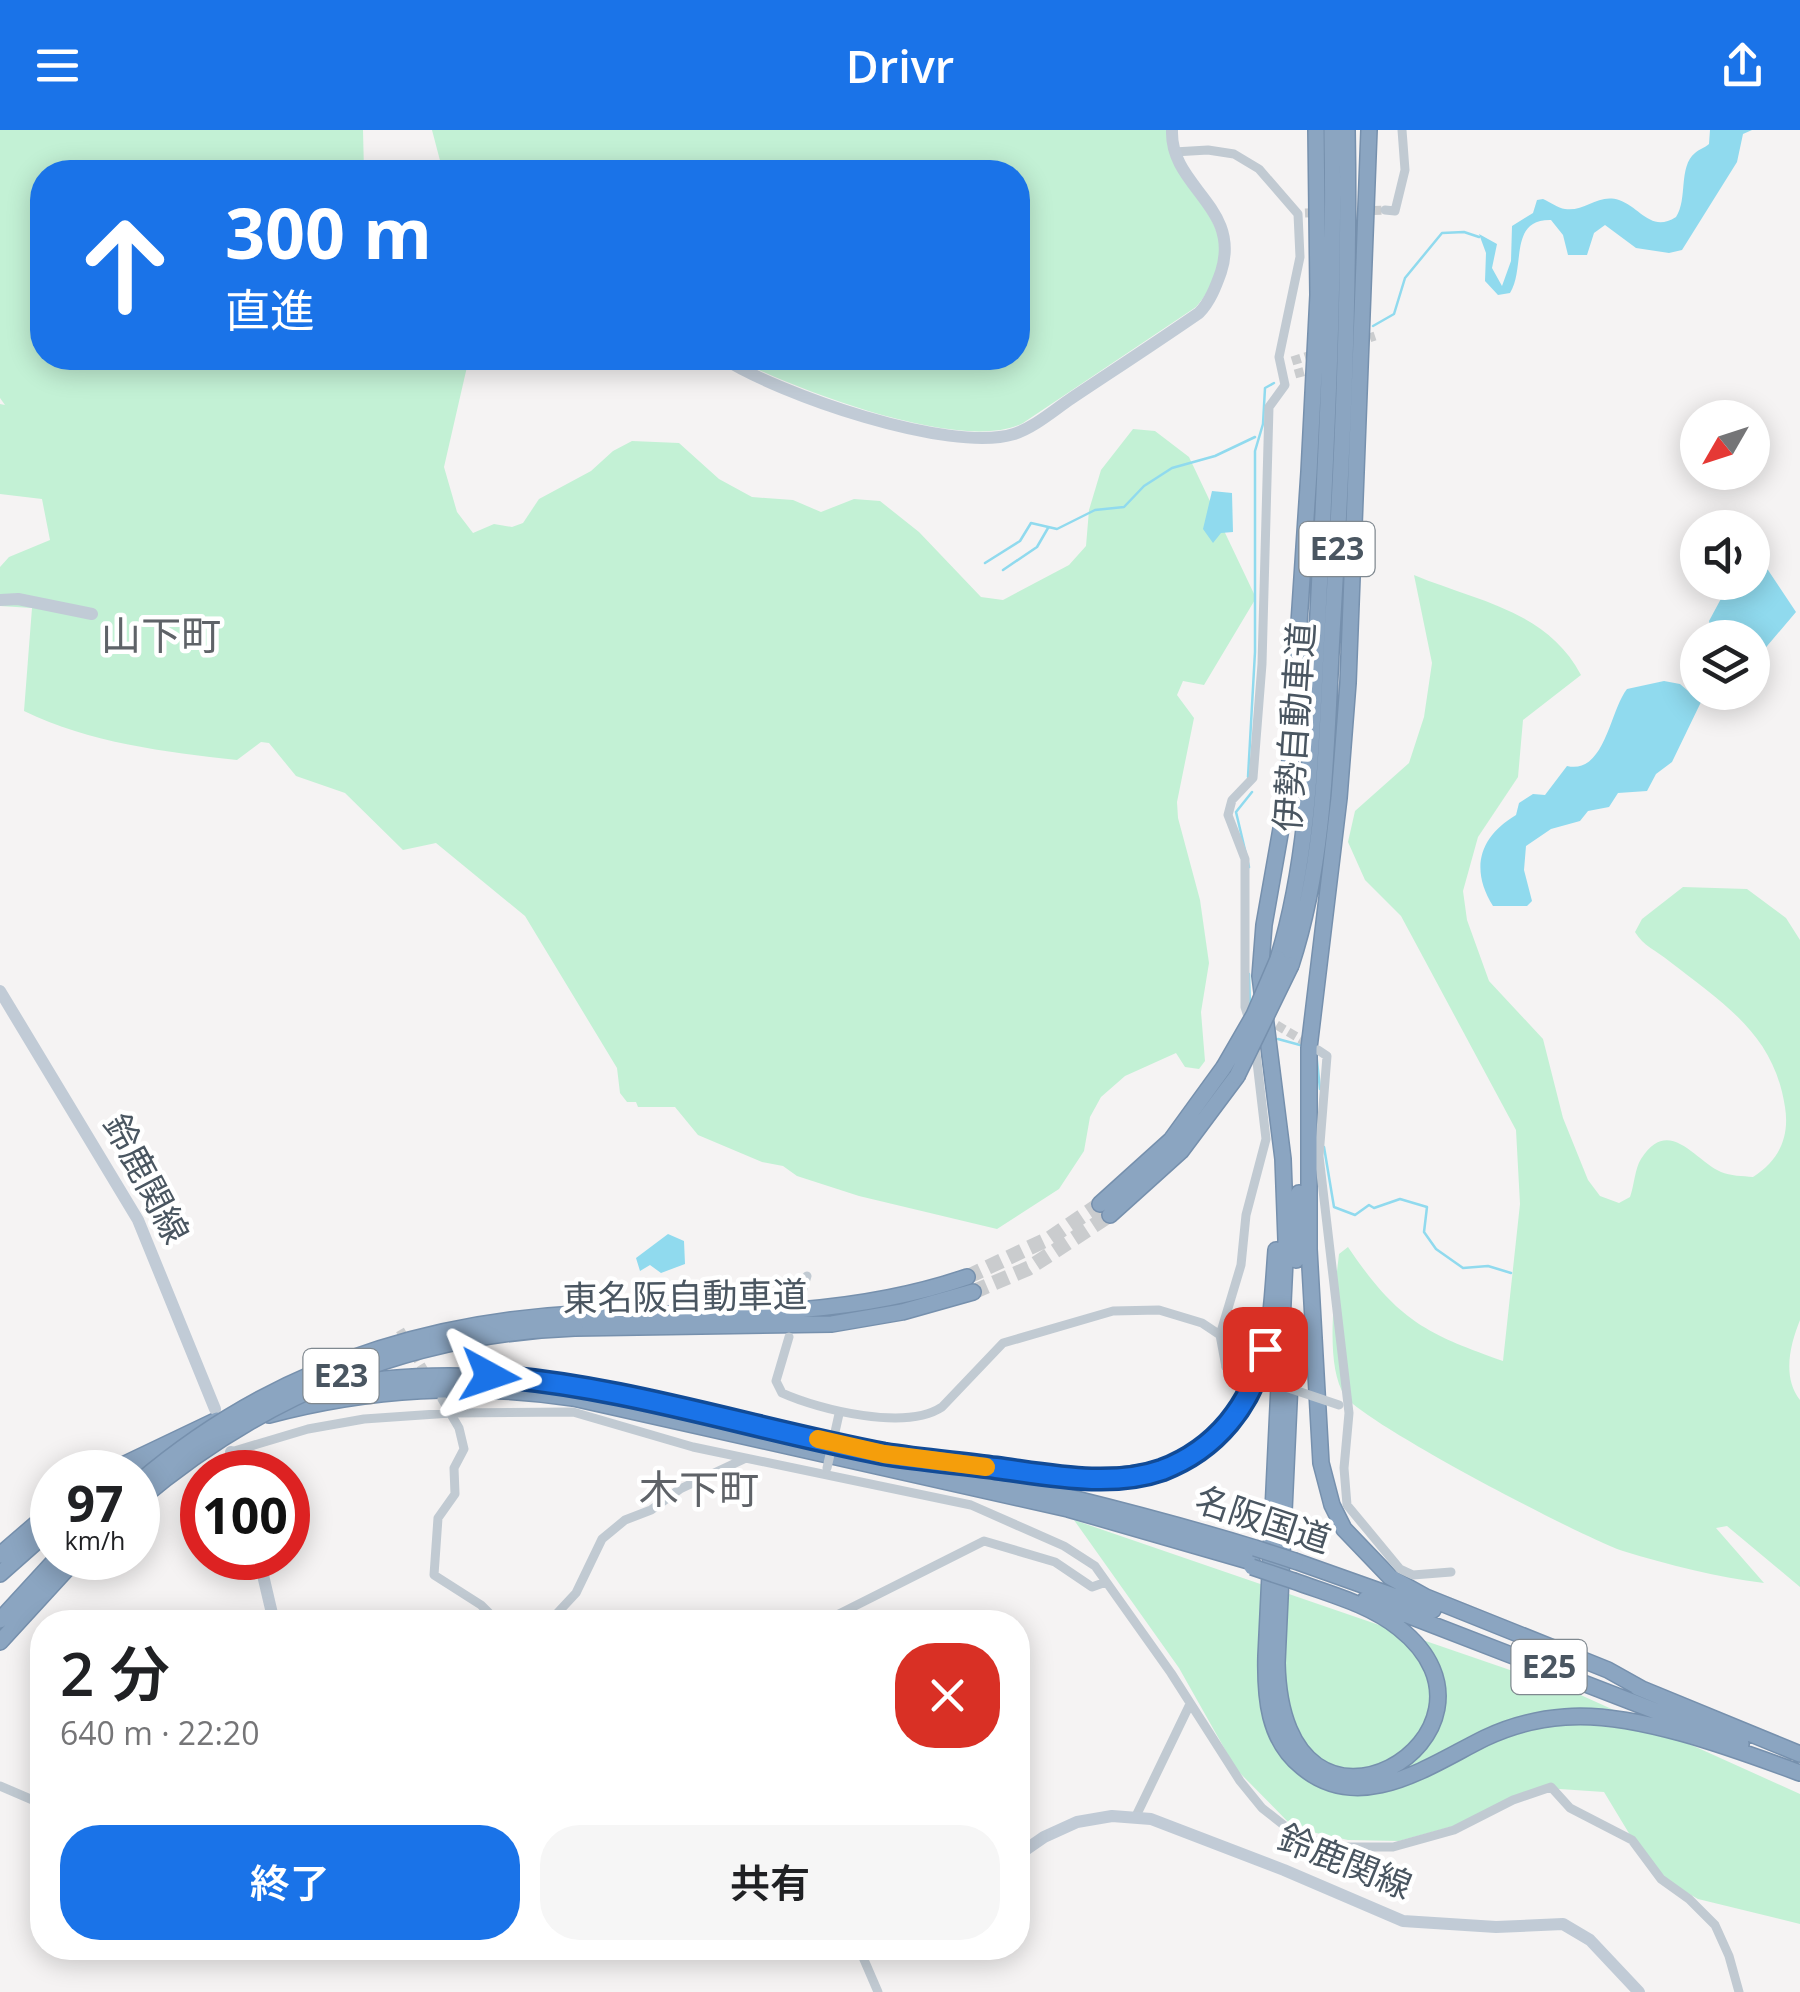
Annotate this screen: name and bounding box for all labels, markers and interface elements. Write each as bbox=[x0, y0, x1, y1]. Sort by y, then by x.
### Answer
text: Drivr bbox=[846, 35, 954, 96]
icon: menu bbox=[30, 38, 85, 93]
icon: share bbox=[1715, 38, 1770, 93]
text: 300 m bbox=[225, 184, 432, 280]
icon: ahead bbox=[60, 200, 190, 330]
text: 直進 bbox=[225, 279, 315, 340]
north arrow bbox=[1680, 400, 1770, 490]
map controls bbox=[1680, 400, 1770, 710]
button: sound bbox=[1680, 510, 1770, 600]
road number: E23 bbox=[1300, 522, 1374, 576]
district label: 山下町 bbox=[101, 607, 221, 662]
button: layers bbox=[1680, 620, 1770, 710]
street label: 伊勢自動車道 bbox=[1263, 621, 1324, 833]
street label: 鈴鹿関線 bbox=[94, 1105, 201, 1251]
street label: 東名阪自動車道 bbox=[562, 1270, 808, 1321]
pin bbox=[1223, 1307, 1308, 1392]
icon: arrive bbox=[1238, 1322, 1293, 1377]
position arrow bbox=[438, 1324, 542, 1428]
road number: E23 bbox=[304, 1349, 378, 1403]
speed limit sign: 100 bbox=[180, 1450, 310, 1580]
district label: 木下町 bbox=[639, 1461, 759, 1516]
text: 97 bbox=[66, 1469, 124, 1537]
street label: 名阪国道 bbox=[1190, 1475, 1337, 1563]
text: km/h bbox=[65, 1523, 125, 1557]
text: 2 分 bbox=[60, 1632, 170, 1714]
road number: E25 bbox=[1512, 1640, 1586, 1694]
button: close bbox=[895, 1643, 1000, 1748]
text: 640 m · 22:20 bbox=[60, 1711, 259, 1754]
street label: 鈴鹿関線 bbox=[1272, 1813, 1419, 1909]
button: 終了 bbox=[60, 1825, 520, 1940]
button: 共有 bbox=[540, 1825, 1000, 1940]

